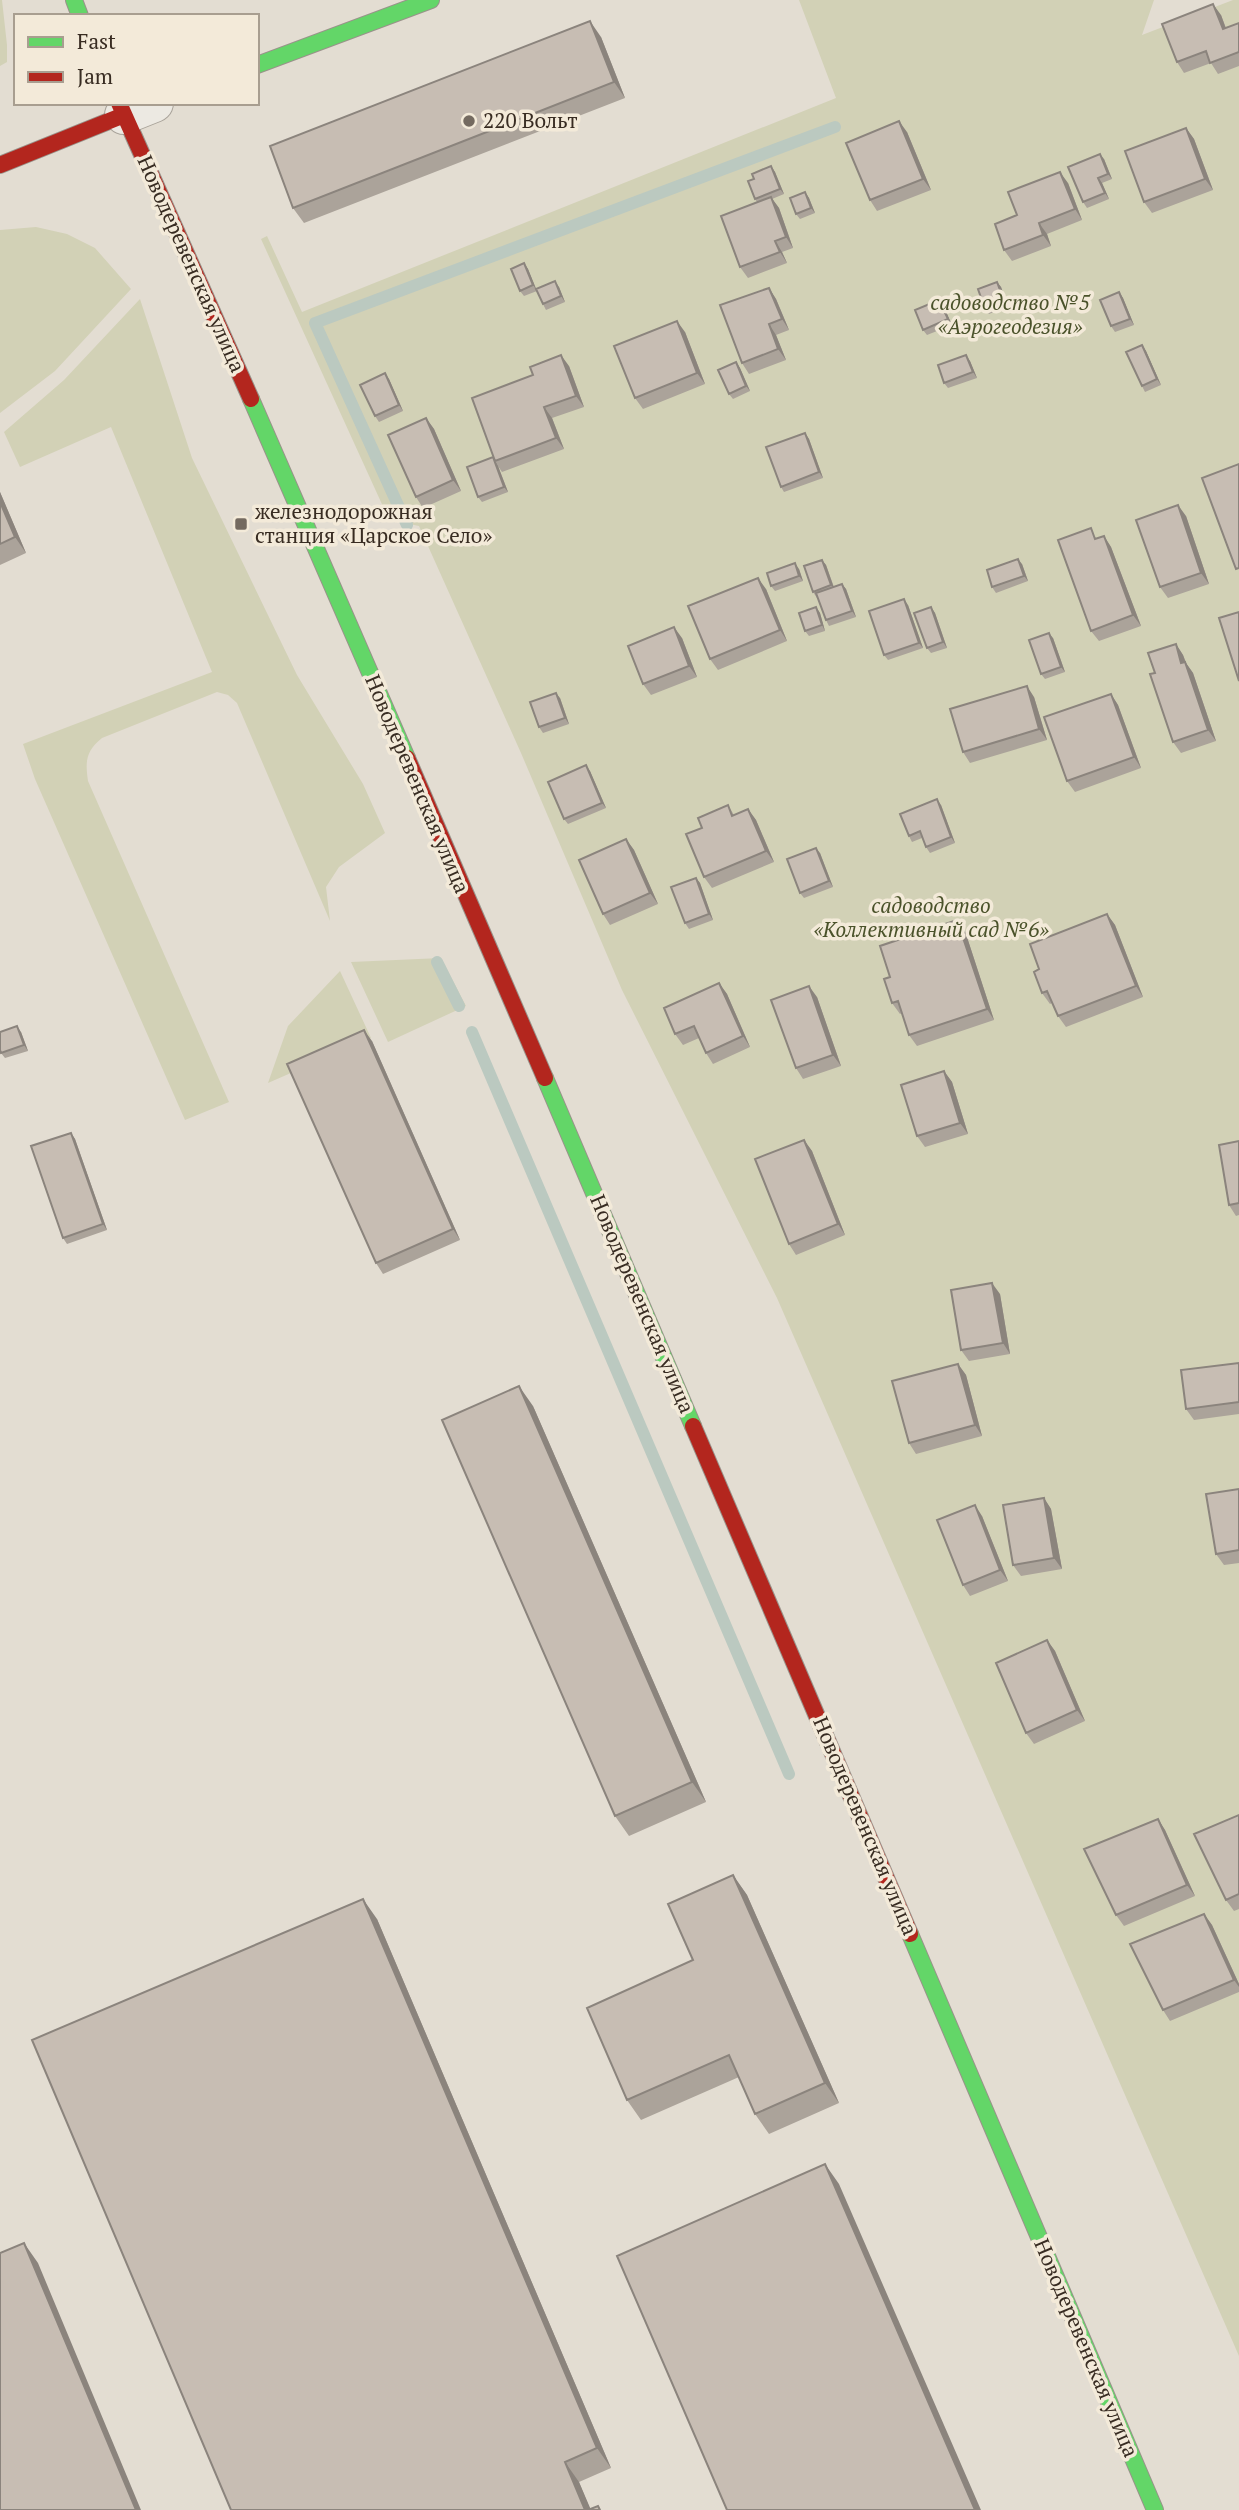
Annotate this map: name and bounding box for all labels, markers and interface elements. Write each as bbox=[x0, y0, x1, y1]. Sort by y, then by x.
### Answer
legend bbox=[14, 14, 259, 105]
text: Fast bbox=[77, 27, 116, 55]
text: Jam bbox=[77, 62, 113, 90]
place label: 220 Вольт bbox=[483, 106, 578, 134]
marker: 220 Вольт bbox=[461, 113, 477, 129]
street label: Новодеревенская улица bbox=[131, 151, 253, 377]
park label: садоводство №5 «Аэрогеодезия» bbox=[930, 288, 1091, 340]
place label: железнодорожная станция «Царское Село» bbox=[255, 497, 492, 549]
marker: железнодорожная станция «Царское Село» bbox=[233, 516, 249, 532]
street label: Новодеревенская улица bbox=[359, 670, 477, 897]
park label: садоводство «Коллективный сад №6» bbox=[813, 891, 1049, 943]
street label: Новодеревенская улица bbox=[584, 1190, 702, 1417]
street label: Новодеревенская улица bbox=[807, 1712, 925, 1939]
street label: Новодеревенская улица bbox=[1028, 2234, 1146, 2461]

